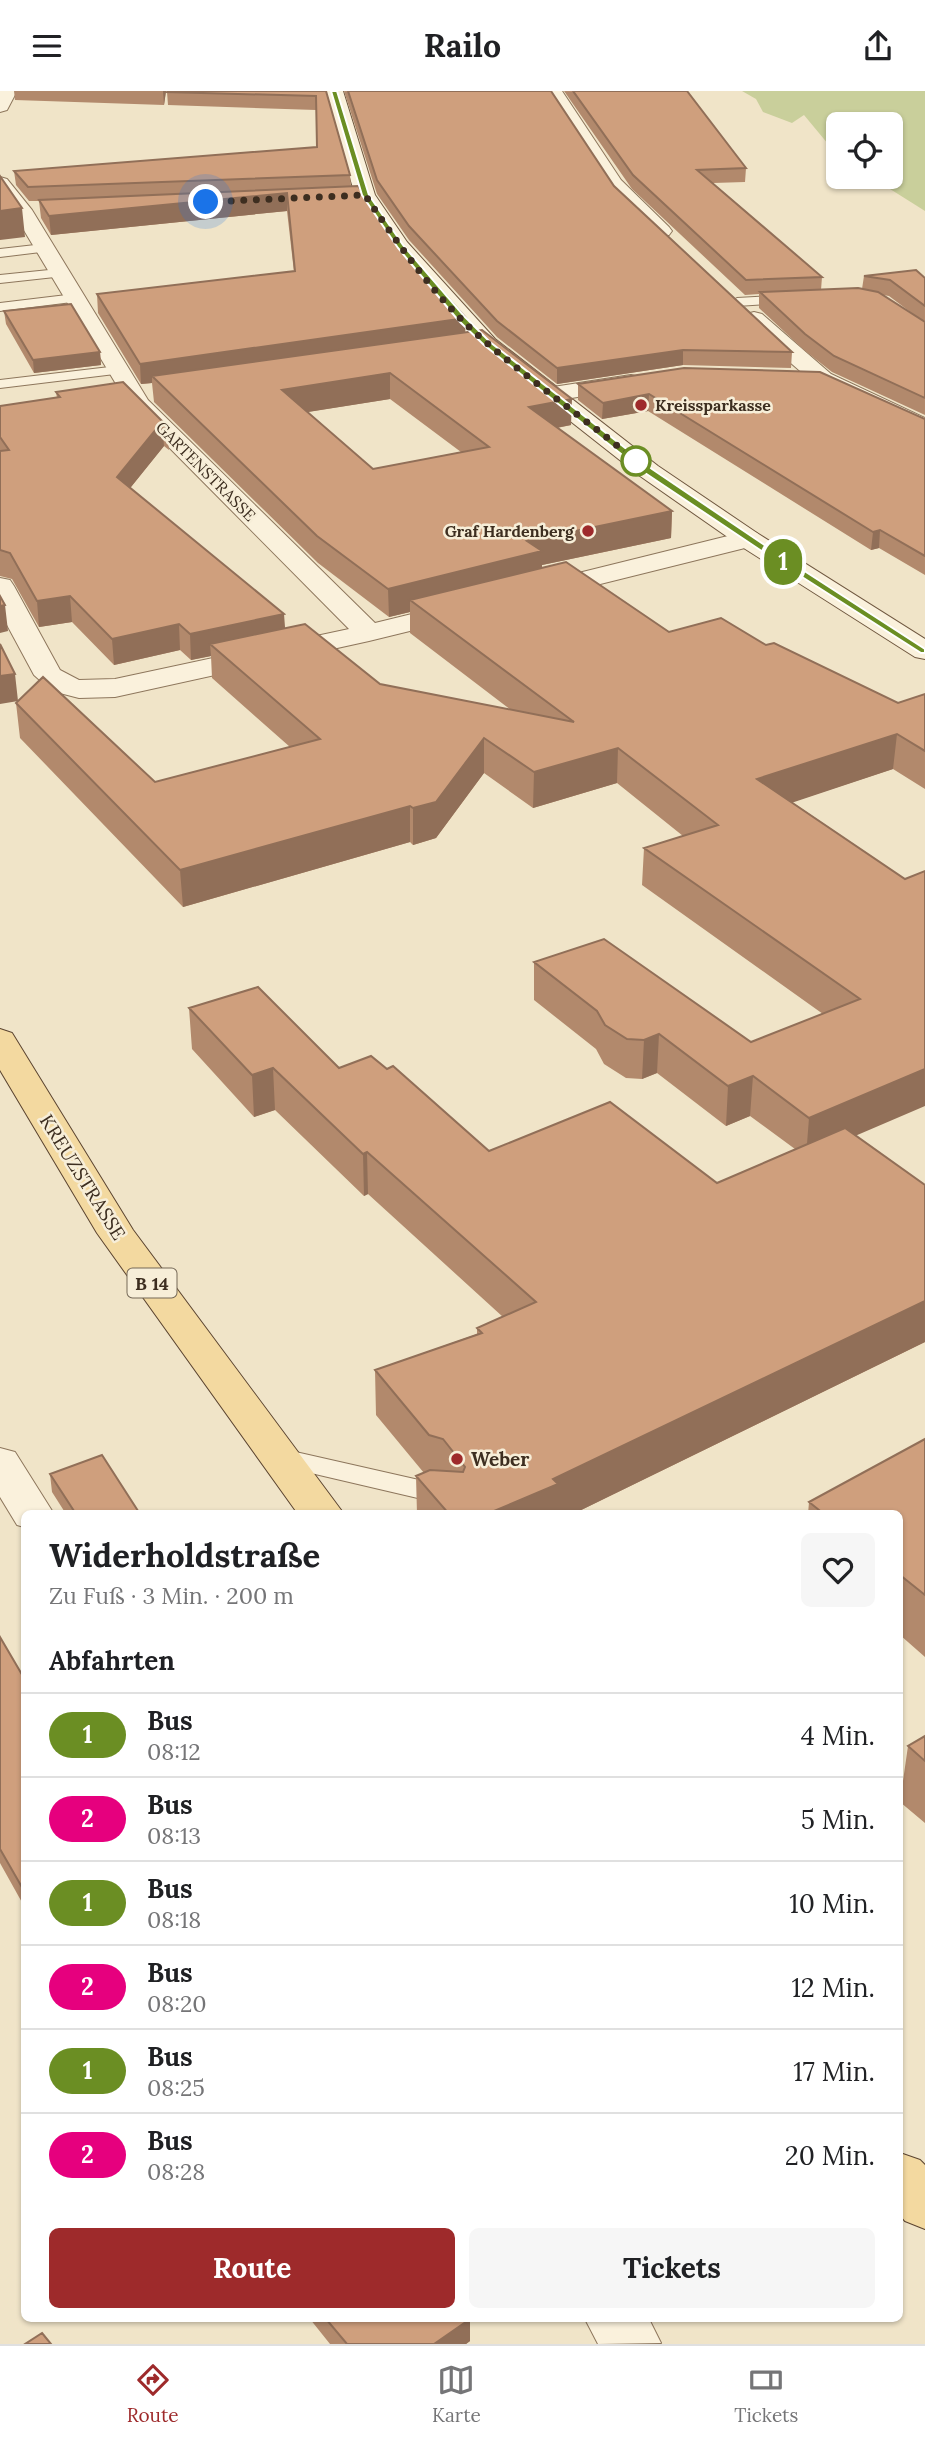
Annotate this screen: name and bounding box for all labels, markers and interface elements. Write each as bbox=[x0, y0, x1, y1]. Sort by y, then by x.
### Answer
text: Railo bbox=[424, 25, 501, 66]
icon: menu bbox=[28, 27, 66, 65]
icon: share bbox=[859, 27, 897, 65]
map controls bbox=[826, 112, 903, 189]
button: locate bbox=[826, 112, 903, 189]
your location bbox=[188, 184, 223, 219]
place label: Kreissparkasse bbox=[655, 395, 771, 415]
marker: Kreissparkasse bbox=[633, 397, 649, 413]
street label: GARTENSTRASSE bbox=[152, 417, 260, 525]
unlabelled marker bbox=[621, 446, 651, 476]
place label: Graf Hardenberg bbox=[445, 521, 575, 541]
marker: Graf Hardenberg bbox=[580, 523, 596, 539]
line badge: 1 bbox=[760, 539, 806, 585]
text: 1 bbox=[778, 546, 788, 577]
street label: KREUZSTRASSE bbox=[35, 1110, 131, 1244]
road number: B 14 bbox=[128, 1268, 176, 1297]
place label: Weber bbox=[471, 1447, 529, 1471]
marker: Weber bbox=[449, 1451, 465, 1467]
button: heart bbox=[801, 1533, 875, 1607]
text: Widerholdstraße bbox=[49, 1534, 320, 1576]
text: Zu Fuß · 3 Min. · 200 m bbox=[49, 1581, 294, 1610]
text: Abfahrten bbox=[49, 1644, 175, 1677]
text: Bus bbox=[147, 1704, 193, 1737]
text: 1 bbox=[83, 1719, 92, 1750]
text: 4 Min. bbox=[801, 1719, 875, 1752]
text: 08:12 bbox=[147, 1737, 201, 1766]
text: Bus bbox=[147, 1788, 193, 1821]
text: 2 bbox=[81, 1803, 94, 1834]
text: 5 Min. bbox=[801, 1803, 875, 1836]
text: 08:13 bbox=[147, 1821, 201, 1850]
text: Bus bbox=[147, 1872, 193, 1905]
text: 1 bbox=[83, 1887, 92, 1918]
text: 10 Min. bbox=[789, 1887, 875, 1920]
text: 08:18 bbox=[147, 1905, 201, 1934]
text: Bus bbox=[147, 1956, 193, 1989]
text: 2 bbox=[81, 1971, 94, 2002]
text: 12 Min. bbox=[791, 1971, 875, 2004]
text: 08:20 bbox=[147, 1989, 207, 2018]
text: Bus bbox=[147, 2040, 193, 2073]
text: 1 bbox=[83, 2055, 92, 2086]
text: 17 Min. bbox=[793, 2055, 875, 2088]
text: 08:25 bbox=[147, 2073, 205, 2102]
text: Bus bbox=[147, 2124, 193, 2157]
text: 2 bbox=[81, 2139, 94, 2170]
text: 20 Min. bbox=[785, 2139, 875, 2172]
text: 08:28 bbox=[147, 2157, 205, 2186]
button: Route bbox=[49, 2228, 455, 2308]
button: Tickets bbox=[469, 2228, 875, 2308]
tab: Route bbox=[127, 2361, 179, 2427]
tab: Karte bbox=[432, 2361, 481, 2427]
tab: Tickets bbox=[734, 2361, 798, 2427]

